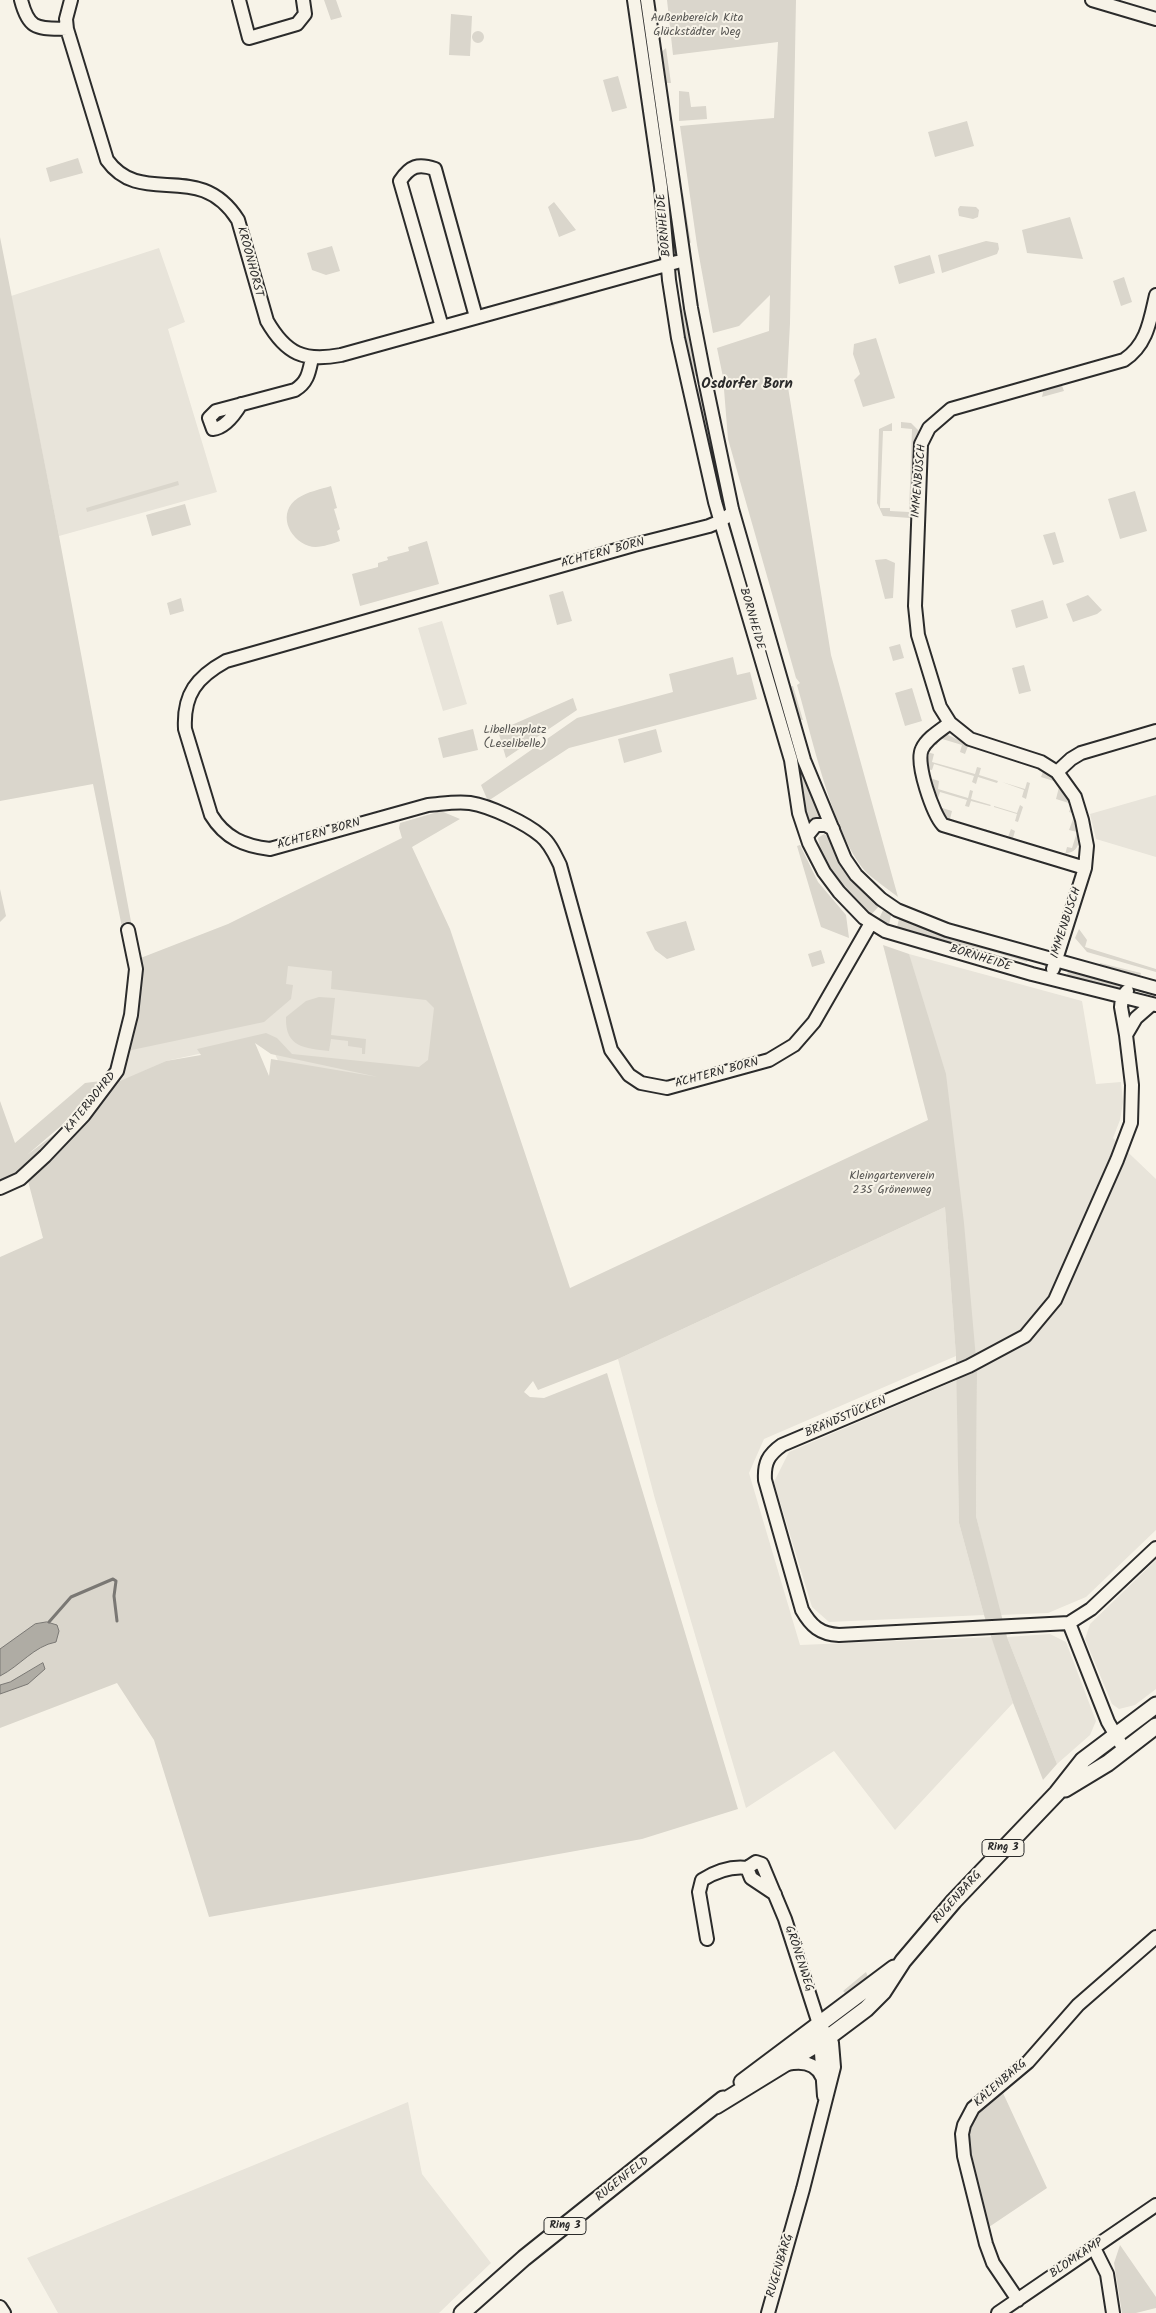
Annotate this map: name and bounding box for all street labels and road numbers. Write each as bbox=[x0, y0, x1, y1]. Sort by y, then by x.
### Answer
street label: BORNHEIDE bbox=[655, 193, 675, 257]
street label: KROONHORST bbox=[233, 225, 265, 299]
street label: IMMENBUSCH bbox=[910, 443, 930, 519]
street label: ACHTERN BORN bbox=[560, 536, 646, 572]
street label: BORNHEIDE bbox=[735, 586, 767, 652]
street label: ACHTERN BORN bbox=[276, 816, 362, 854]
street label: IMMENBUSCH bbox=[1049, 885, 1085, 961]
street label: BORNHEIDE bbox=[947, 943, 1013, 975]
street label: ACHTERN BORN bbox=[674, 1056, 760, 1092]
street label: KATERWOHRD bbox=[62, 1070, 120, 1136]
street label: BRANDSTÜCKEN bbox=[803, 1394, 889, 1442]
road number: Ring 3 bbox=[982, 1840, 1024, 1856]
street label: RUGENBARG bbox=[931, 1869, 985, 1927]
street label: GRÖNENWEG bbox=[781, 1924, 815, 1994]
street label: KALENBARG bbox=[972, 2057, 1030, 2111]
street label: RUGENFELD bbox=[593, 2155, 653, 2205]
road number: Ring 3 bbox=[544, 2218, 586, 2234]
street label: RUGENBARG bbox=[764, 2232, 798, 2300]
street label: BLOMKAMP bbox=[1048, 2236, 1106, 2282]

